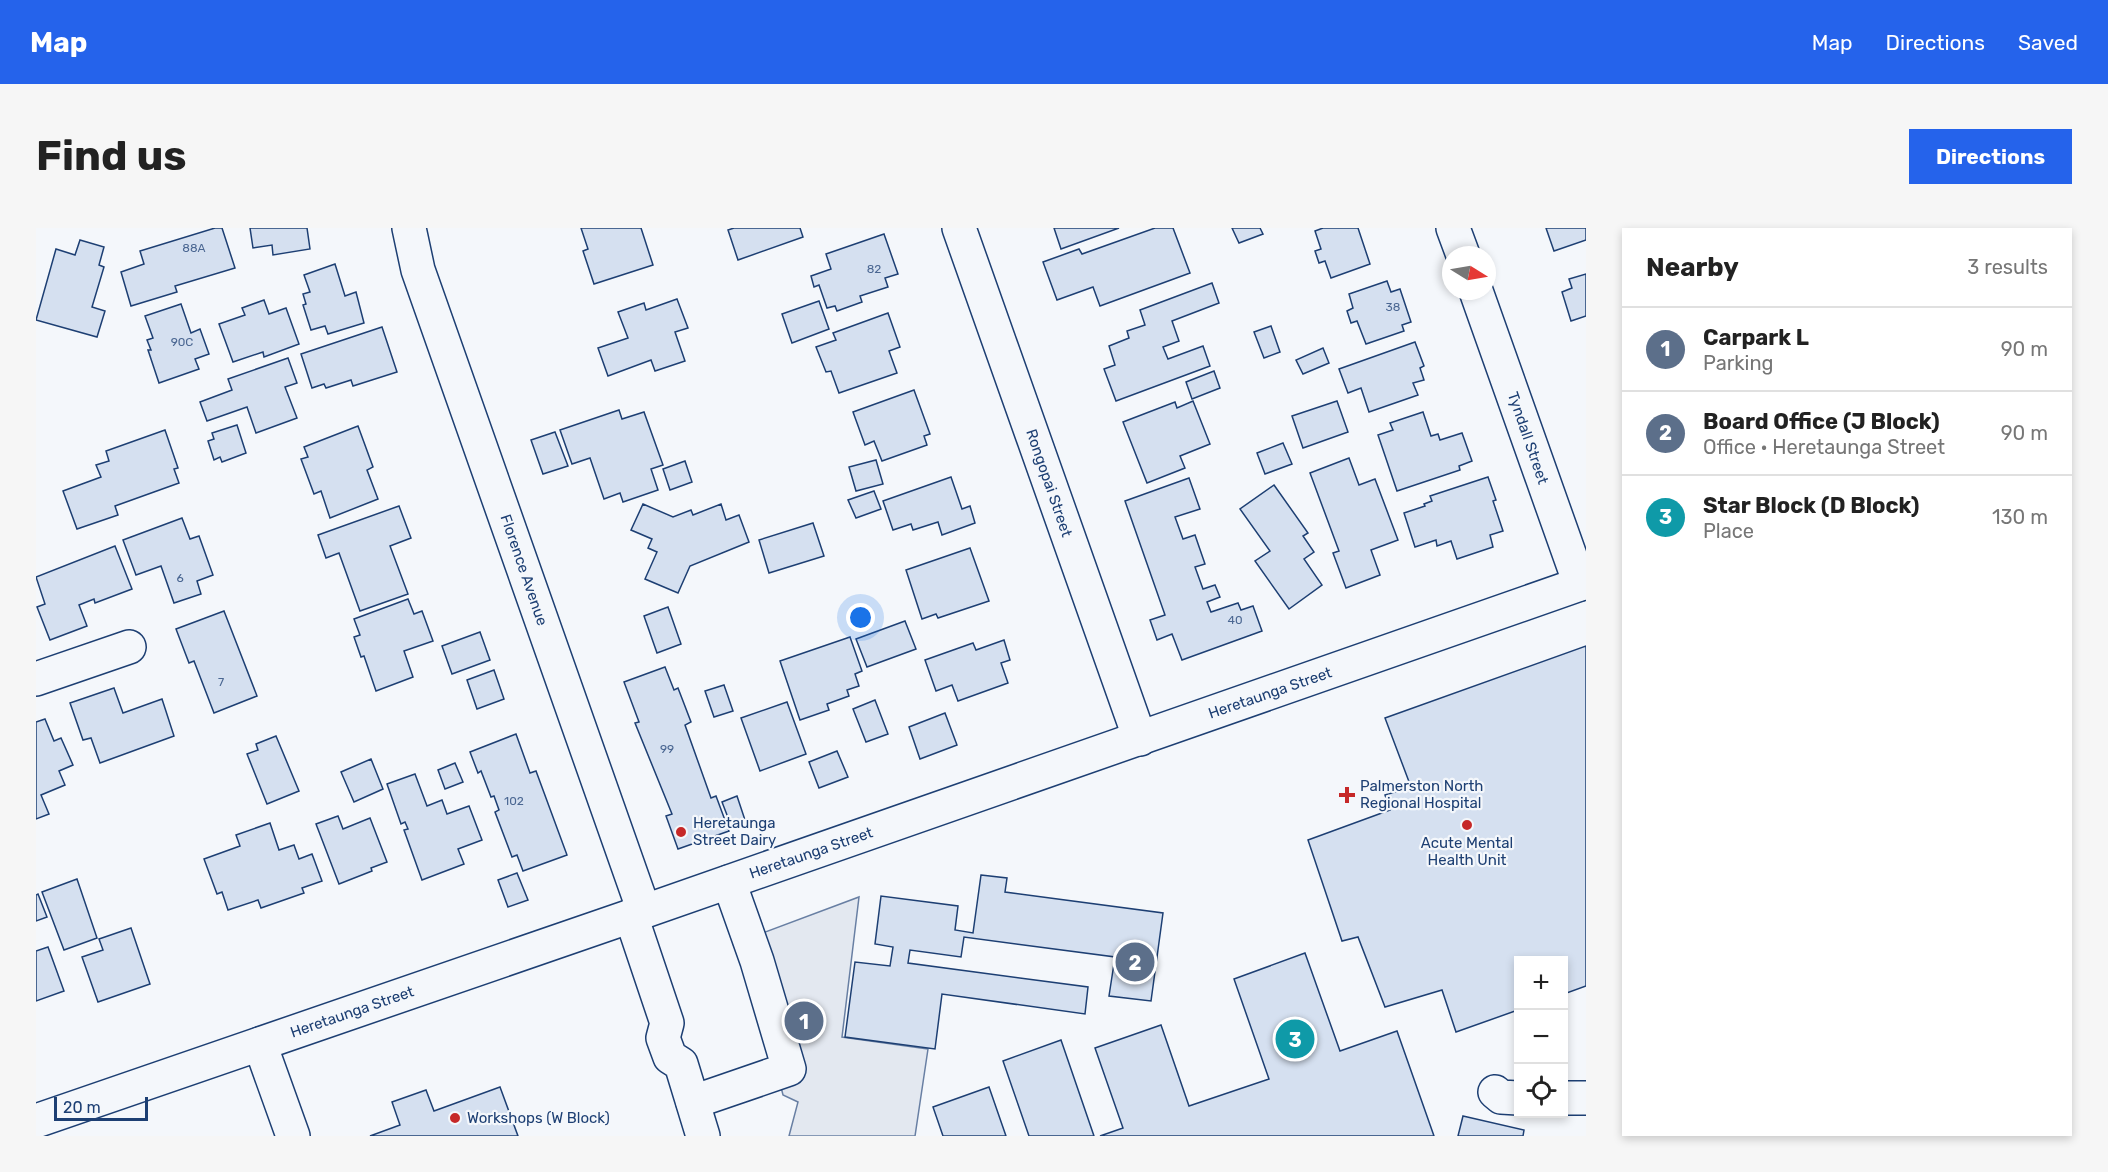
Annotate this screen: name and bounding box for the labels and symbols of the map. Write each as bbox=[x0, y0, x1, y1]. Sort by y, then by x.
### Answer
house number: 88A bbox=[182, 241, 206, 255]
north arrow bbox=[1442, 246, 1496, 300]
house number: 82 bbox=[867, 262, 881, 276]
house number: 38 bbox=[1386, 300, 1400, 314]
house number: 90C bbox=[171, 335, 193, 349]
street label: Tyndall Street bbox=[1504, 390, 1552, 487]
street label: Rongopai Street bbox=[1022, 427, 1076, 539]
street label: Florence Avenue bbox=[497, 512, 551, 628]
house number: 6 bbox=[176, 571, 184, 585]
your location bbox=[846, 603, 875, 632]
house number: 40 bbox=[1227, 613, 1243, 627]
street label: Heretaunga Street bbox=[1206, 663, 1334, 723]
house number: 7 bbox=[218, 675, 224, 689]
house number: 99 bbox=[660, 742, 674, 756]
place label: Palmerston North Regional Hospital bbox=[1360, 777, 1483, 812]
marker: Palmerston North Regional Hospital bbox=[1338, 786, 1356, 804]
house number: 102 bbox=[504, 794, 524, 808]
place label: Heretaunga Street Dairy bbox=[693, 814, 776, 849]
marker: Acute Mental Health Unit bbox=[1460, 818, 1474, 832]
street label: Heretaunga Street bbox=[747, 823, 875, 883]
marker: Heretaunga Street Dairy bbox=[674, 825, 688, 839]
place label: Acute Mental Health Unit bbox=[1421, 834, 1513, 869]
pin: 2 bbox=[1116, 940, 1154, 984]
street label: Heretaunga Street bbox=[288, 982, 416, 1042]
pin: 1 bbox=[784, 998, 824, 1044]
pin: 3 bbox=[1276, 1016, 1314, 1062]
scale bar bbox=[54, 1094, 148, 1122]
place label: Workshops (W Block) bbox=[467, 1109, 610, 1127]
marker: Workshops (W Block) bbox=[448, 1111, 462, 1125]

